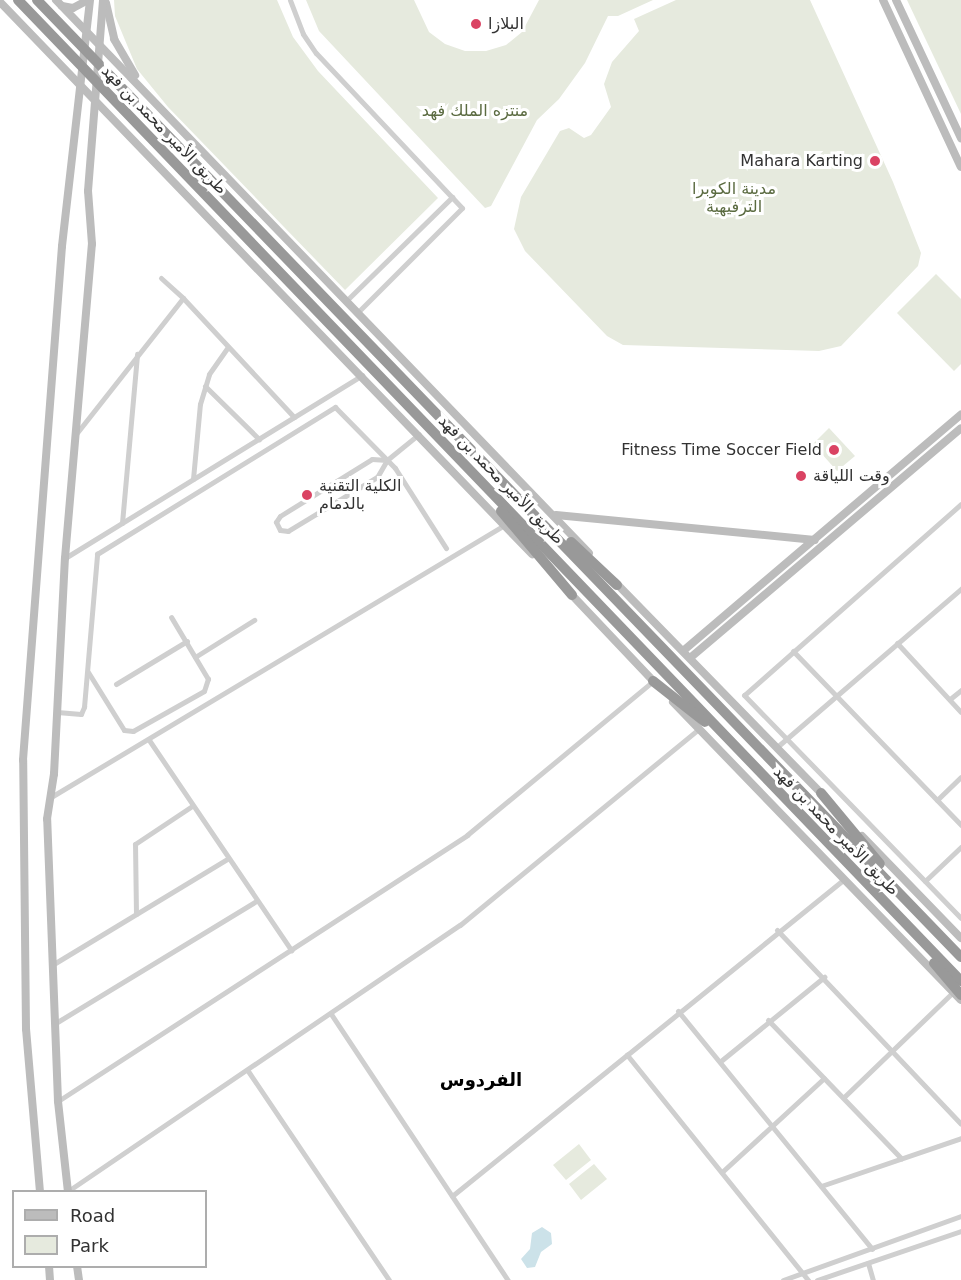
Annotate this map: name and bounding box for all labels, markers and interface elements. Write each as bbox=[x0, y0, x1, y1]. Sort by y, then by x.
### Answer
place label: البلازا bbox=[488, 14, 524, 34]
marker: البلازا bbox=[469, 17, 483, 31]
street label: طريق الأمير محمد بن فهد bbox=[97, 61, 231, 199]
park label: منتزه الملك فهد bbox=[422, 101, 528, 121]
place label: Mahara Karting bbox=[740, 151, 863, 171]
marker: Mahara Karting bbox=[868, 154, 882, 168]
park label: مدينة الكوبرا الترفيهية bbox=[692, 179, 776, 217]
street label: طريق الأمير محمد بن فهد bbox=[434, 411, 568, 549]
place label: Fitness Time Soccer Field bbox=[621, 440, 822, 460]
marker: Fitness Time Soccer Field bbox=[827, 443, 841, 457]
place label: وقت اللياقة bbox=[813, 466, 890, 486]
marker: وقت اللياقة bbox=[794, 469, 808, 483]
place label: الكلية التقنية بالدمام bbox=[319, 476, 401, 514]
marker: الكلية التقنية بالدمام bbox=[300, 488, 314, 502]
street label: طريق الأمير محمد بن فهد bbox=[769, 762, 903, 900]
district label: الفردوس bbox=[440, 1069, 522, 1091]
legend bbox=[12, 1190, 207, 1268]
text: Road bbox=[70, 1205, 115, 1226]
text: Park bbox=[70, 1235, 109, 1256]

